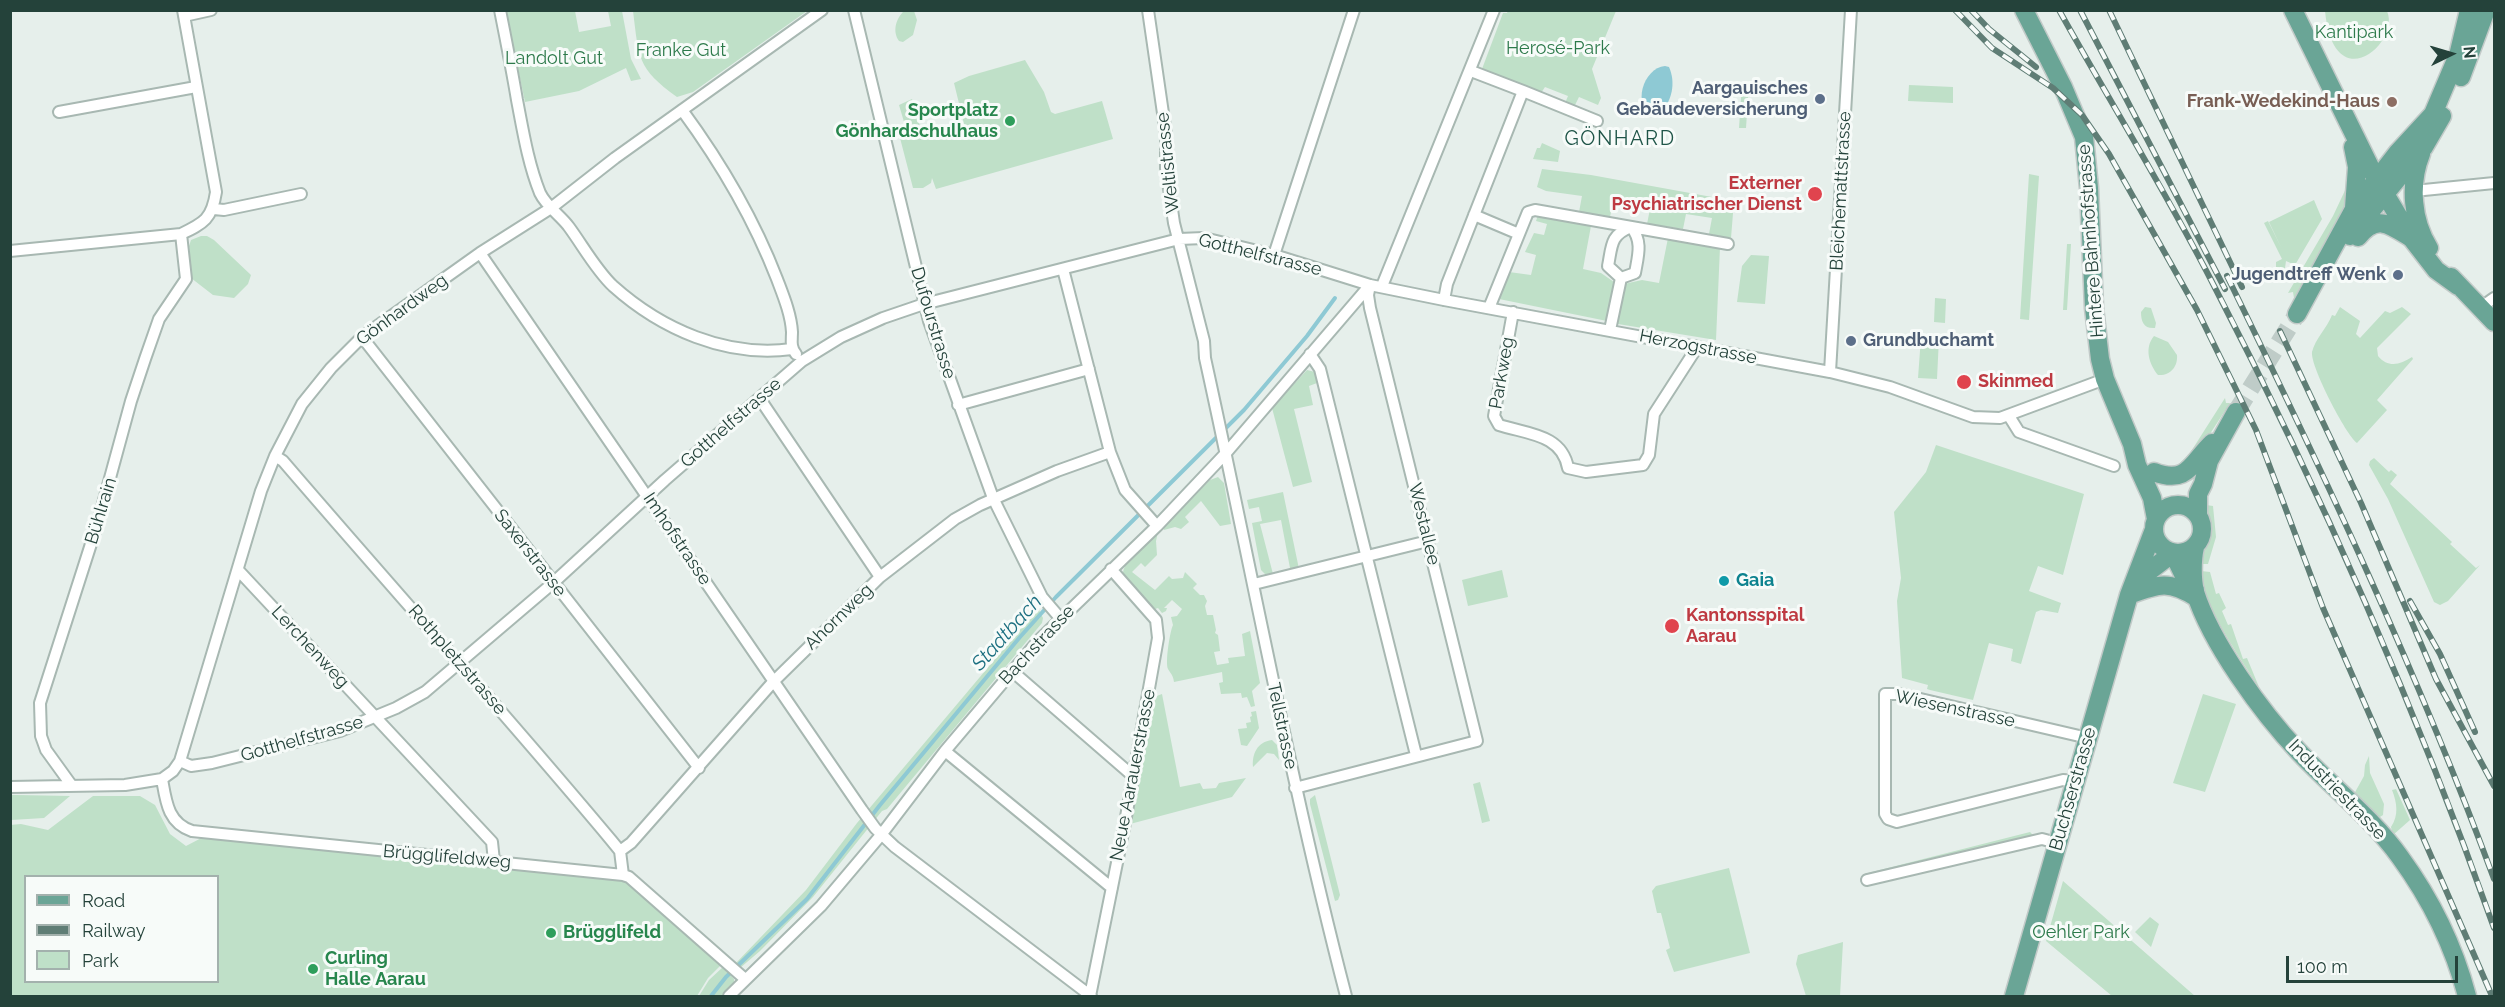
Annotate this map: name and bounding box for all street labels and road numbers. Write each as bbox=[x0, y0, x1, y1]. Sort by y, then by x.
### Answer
street label: Weltistrasse bbox=[1152, 111, 1184, 215]
street label: Bleichemattstrasse bbox=[1826, 111, 1856, 271]
street label: Hintere Bahnhofstrasse bbox=[2073, 144, 2109, 338]
street label: Gotthelfstrasse bbox=[1196, 229, 1324, 281]
street label: Dufourstrasse bbox=[906, 265, 960, 381]
street label: Gönhardweg bbox=[352, 270, 452, 350]
street label: Herzogstrasse bbox=[1637, 325, 1759, 369]
street label: Parkweg bbox=[1485, 335, 1519, 411]
street label: Gotthelfstrasse bbox=[676, 373, 786, 473]
street label: Bühlrain bbox=[81, 475, 121, 547]
street label: Westallee bbox=[1403, 481, 1445, 567]
street label: Imhofstrasse bbox=[638, 489, 716, 589]
street label: Saxerstrasse bbox=[489, 505, 571, 601]
street label: Ahornweg bbox=[801, 579, 877, 655]
street label: Rothpletzstrasse bbox=[403, 601, 511, 719]
street label: Bachstrasse bbox=[995, 601, 1079, 689]
street label: Lerchenweg bbox=[267, 602, 353, 692]
street label: Tellstrasse bbox=[1262, 681, 1302, 771]
street label: Wiesenstrasse bbox=[1893, 686, 2017, 732]
street label: Neue Aarauerstrasse bbox=[1106, 687, 1160, 863]
street label: Gotthelfstrasse bbox=[238, 711, 366, 767]
street label: Buchserstrasse bbox=[2045, 725, 2101, 853]
street label: Industriestrasse bbox=[2284, 735, 2390, 845]
street label: Brügglifeldweg bbox=[382, 841, 512, 873]

